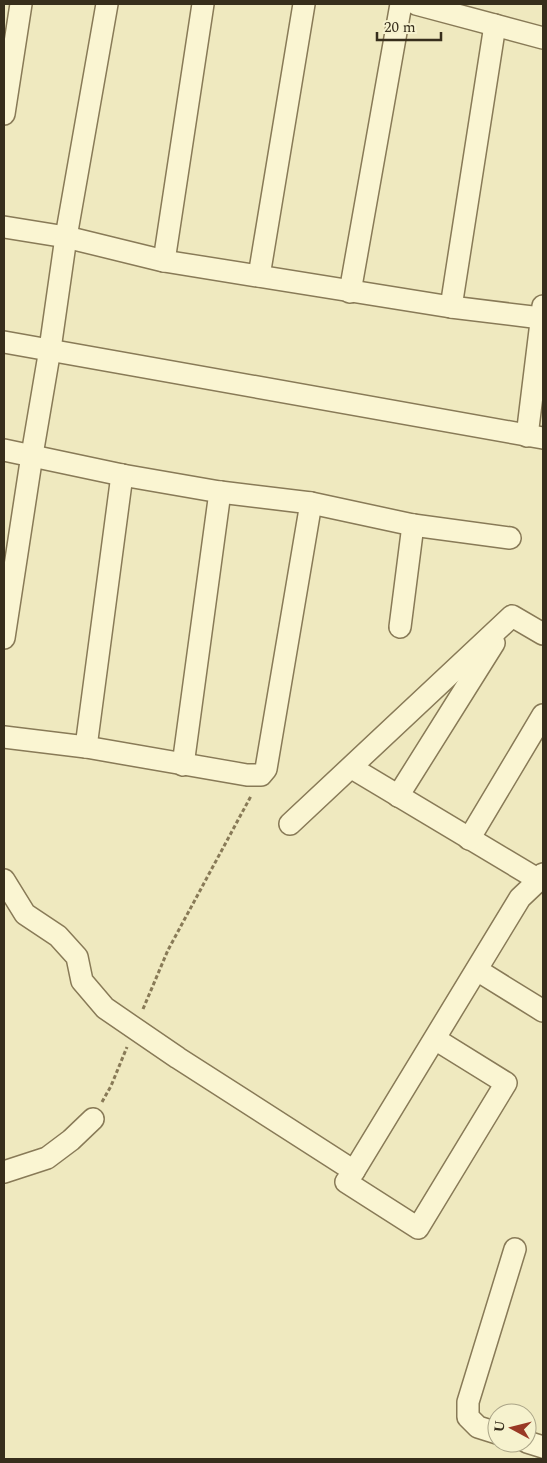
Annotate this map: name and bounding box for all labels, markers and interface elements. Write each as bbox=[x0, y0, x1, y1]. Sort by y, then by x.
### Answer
scale bar bbox=[377, 10, 441, 42]
text: 20 m bbox=[384, 16, 416, 39]
north arrow bbox=[487, 1403, 537, 1453]
text: U bbox=[488, 1419, 511, 1434]

